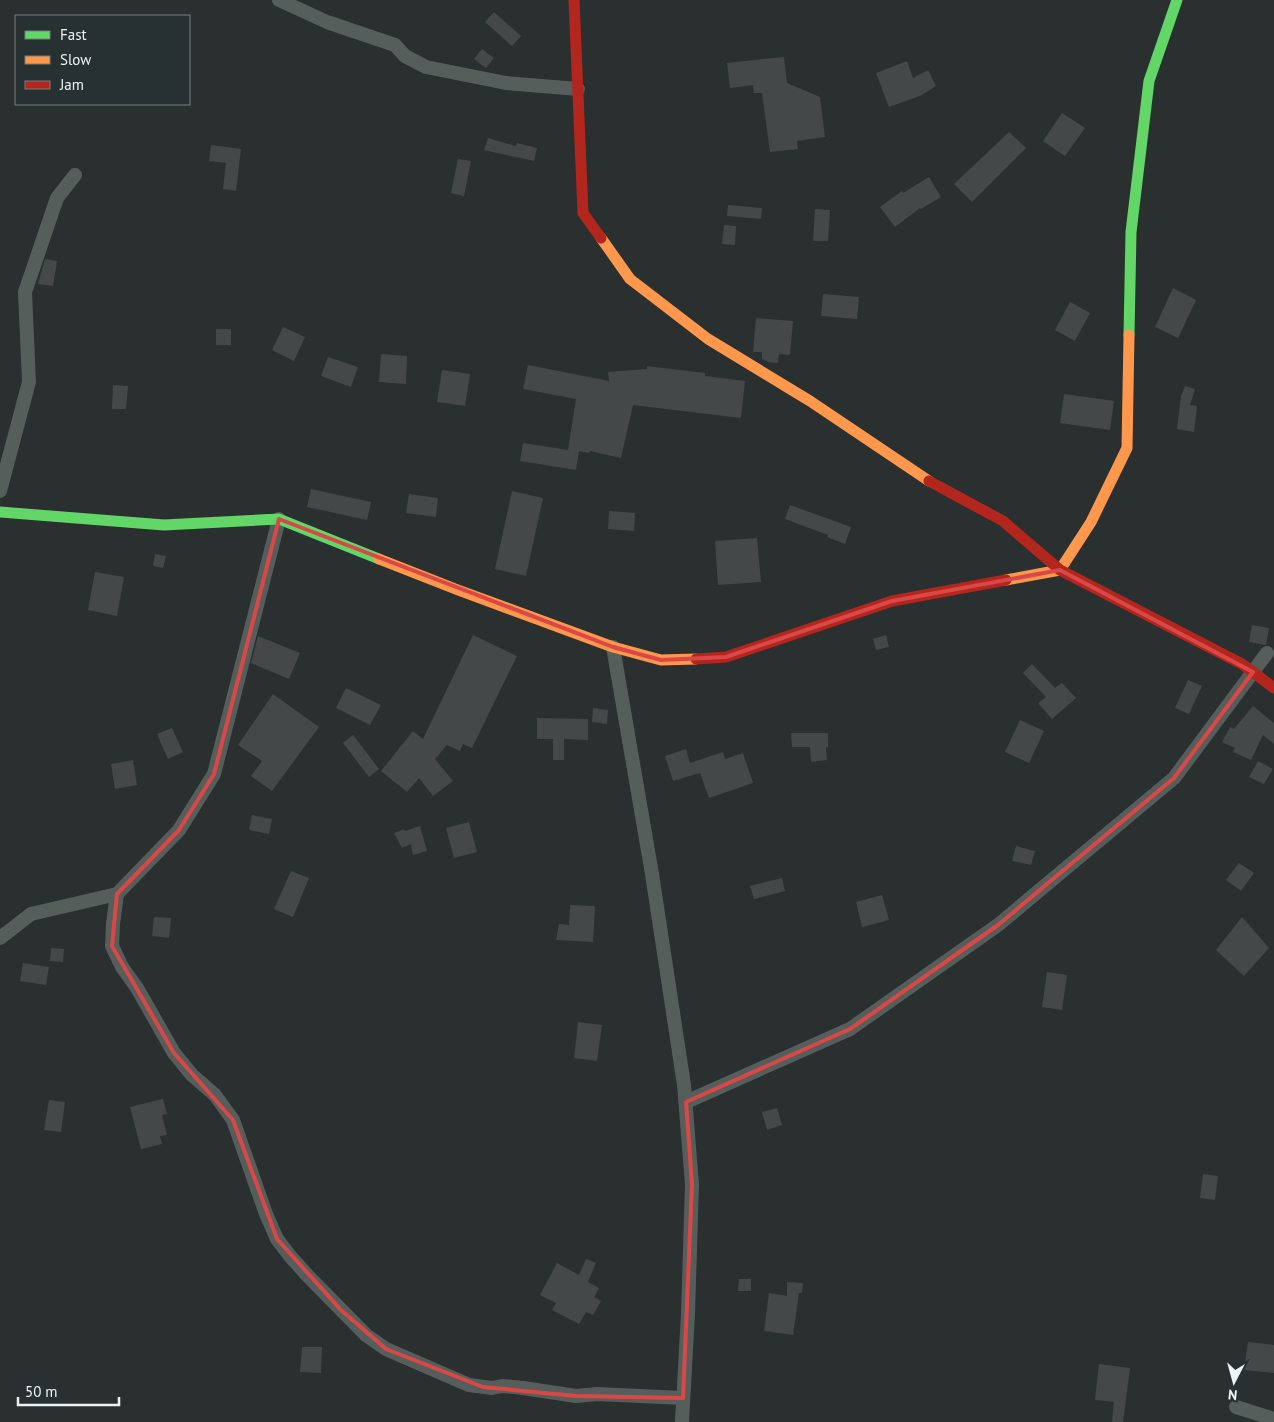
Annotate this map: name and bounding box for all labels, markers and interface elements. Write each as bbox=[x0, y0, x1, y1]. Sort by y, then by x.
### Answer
legend bbox=[15, 15, 190, 105]
text: Fast bbox=[60, 25, 87, 44]
text: Slow bbox=[60, 50, 91, 69]
text: Jam bbox=[59, 75, 84, 94]
north arrow bbox=[1209, 1357, 1259, 1407]
scale bar bbox=[18, 1374, 119, 1406]
text: 50 m bbox=[25, 1382, 58, 1401]
text: N bbox=[1227, 1385, 1238, 1404]

